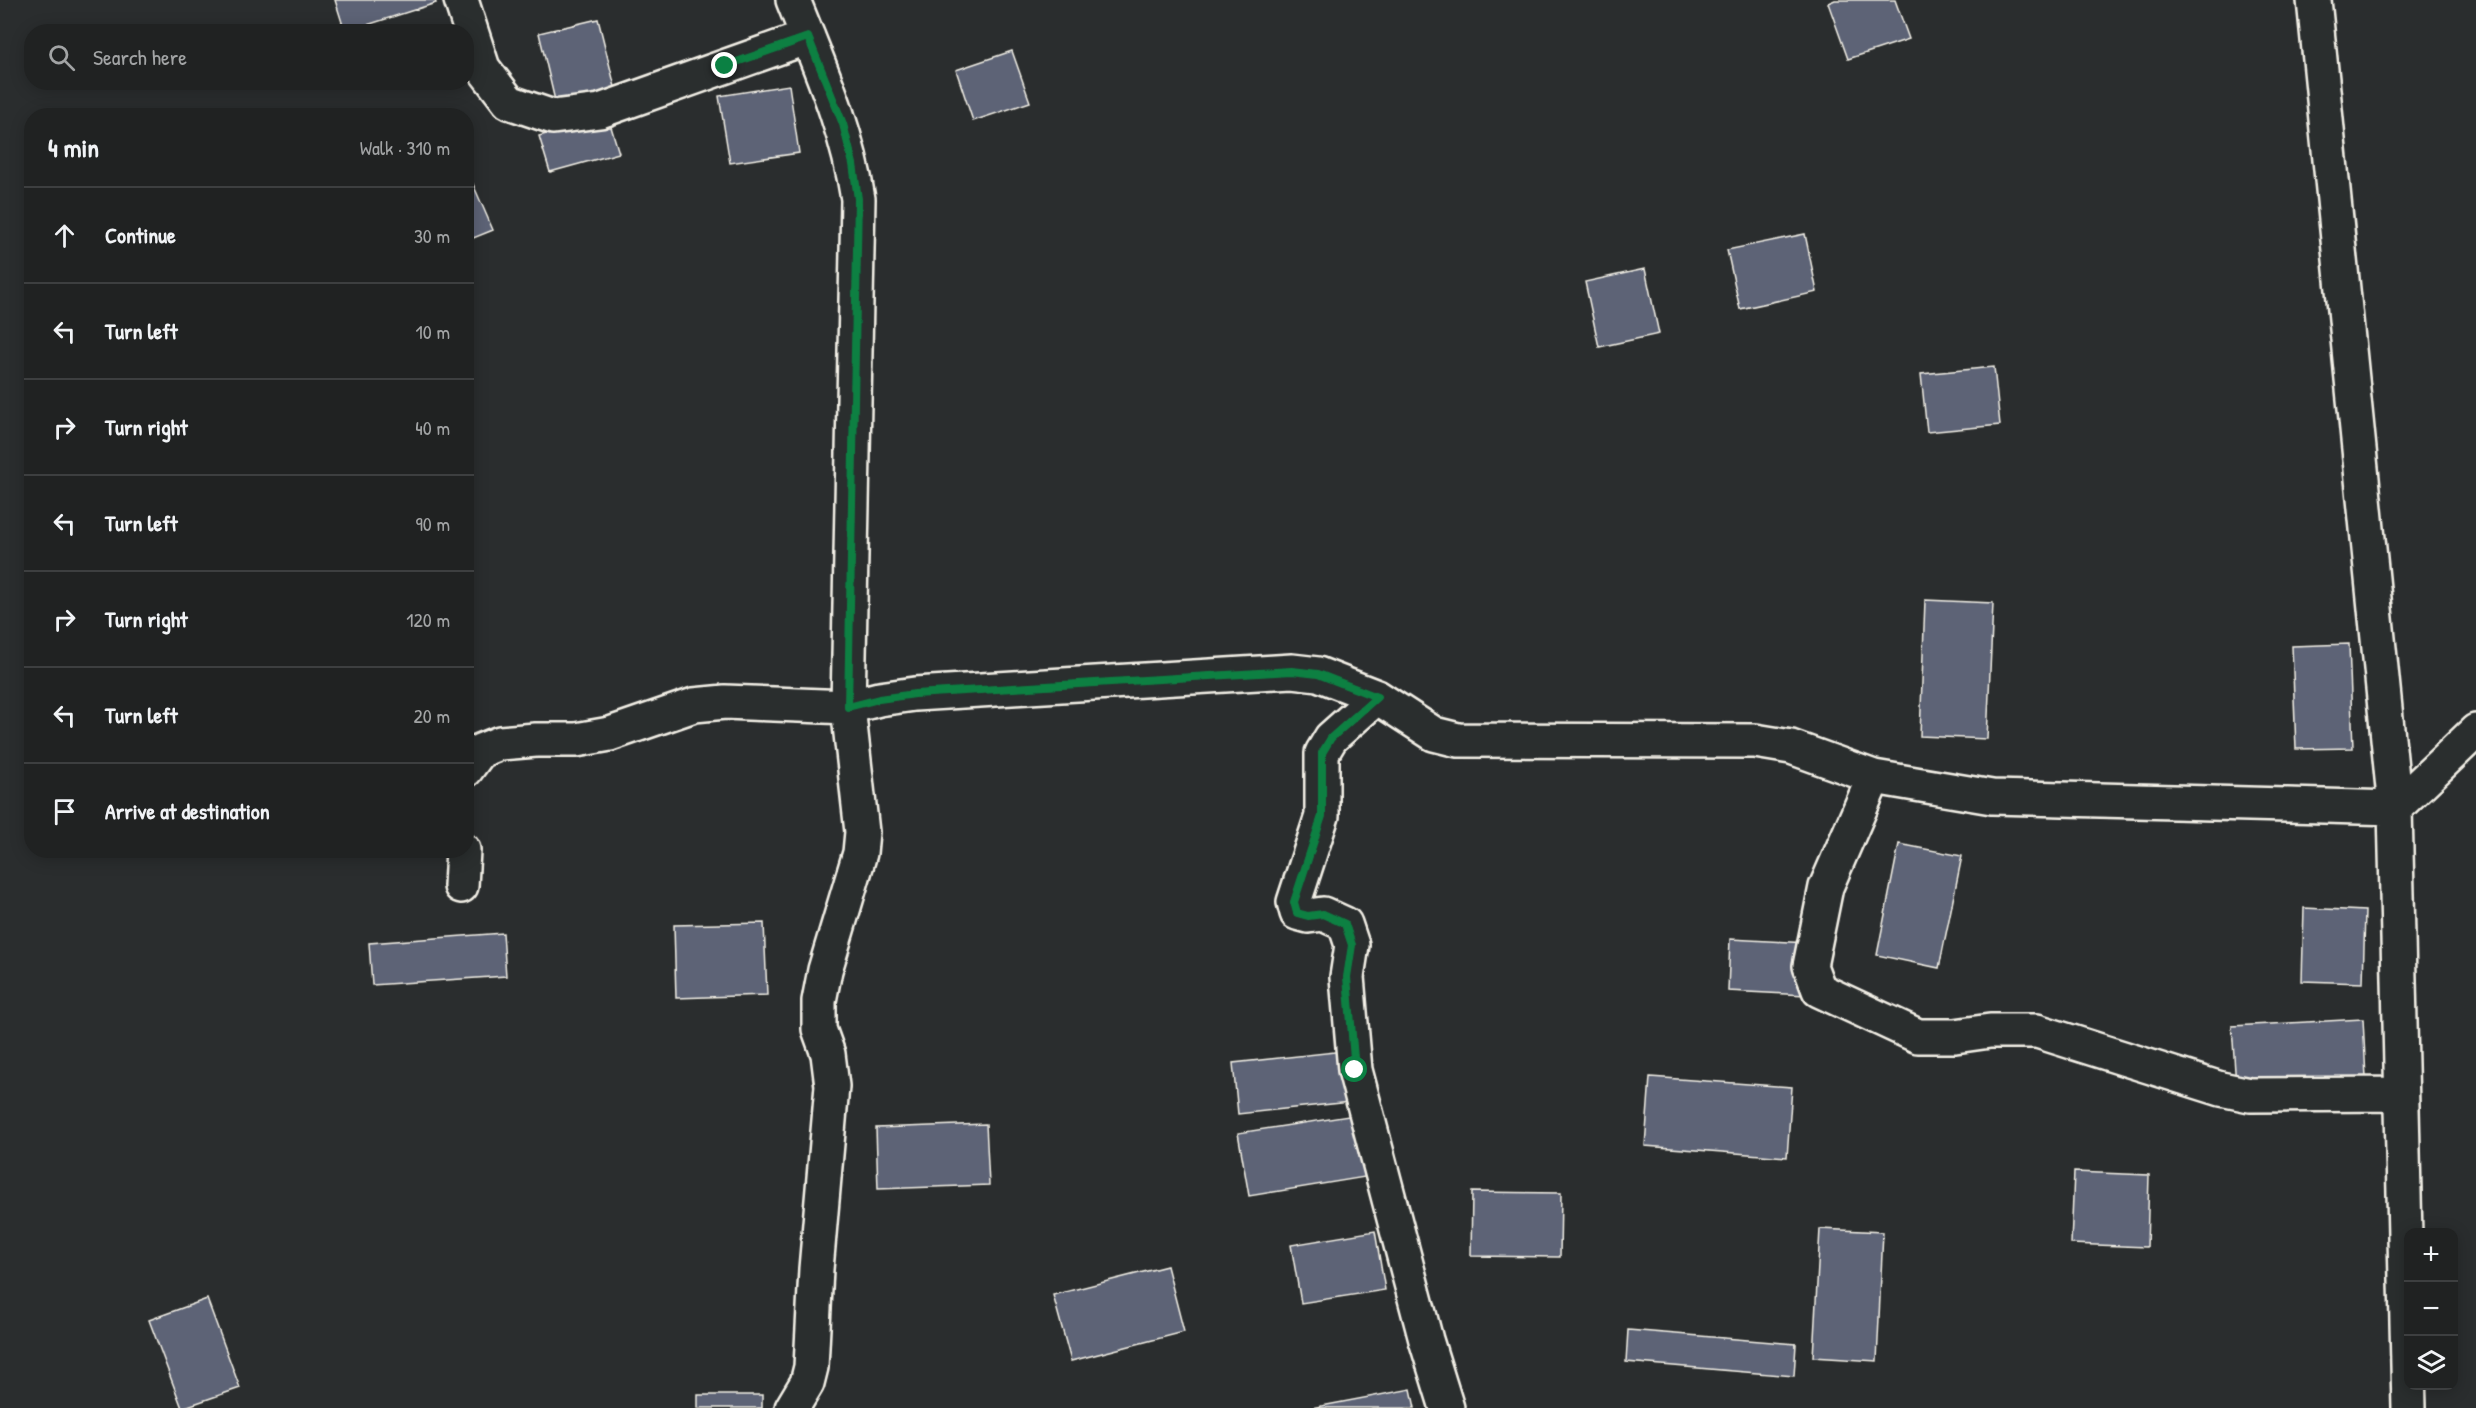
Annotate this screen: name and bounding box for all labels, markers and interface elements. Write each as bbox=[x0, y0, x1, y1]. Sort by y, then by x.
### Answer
search box bbox=[24, 24, 474, 90]
icon: search bbox=[45, 41, 78, 74]
text: Search here bbox=[93, 42, 187, 72]
route end bbox=[711, 52, 737, 78]
text: 4 min bbox=[48, 130, 99, 165]
text: Walk · 310 m bbox=[360, 134, 450, 161]
icon: ahead bbox=[48, 219, 81, 252]
text: Continue bbox=[105, 220, 176, 250]
text: 30 m bbox=[414, 222, 450, 249]
icon: left bbox=[48, 315, 81, 348]
text: Turn left bbox=[105, 316, 178, 346]
text: 10 m bbox=[416, 318, 450, 345]
icon: right bbox=[48, 411, 81, 444]
text: Turn right bbox=[105, 412, 188, 442]
text: 40 m bbox=[415, 414, 450, 441]
icon: left bbox=[48, 507, 81, 540]
text: Turn left bbox=[105, 508, 178, 538]
text: 90 m bbox=[416, 510, 450, 537]
icon: right bbox=[48, 603, 81, 636]
text: Turn right bbox=[105, 604, 188, 634]
text: 120 m bbox=[406, 606, 450, 633]
icon: left bbox=[48, 699, 81, 732]
text: Turn left bbox=[105, 700, 178, 730]
text: 20 m bbox=[413, 702, 450, 729]
icon: arrive bbox=[48, 795, 81, 828]
text: Arrive at destination bbox=[105, 796, 270, 826]
route start bbox=[1341, 1056, 1367, 1082]
map controls bbox=[2404, 1228, 2458, 1390]
button: + bbox=[2404, 1228, 2458, 1282]
button: − bbox=[2404, 1282, 2458, 1336]
button: layers bbox=[2404, 1336, 2458, 1390]

